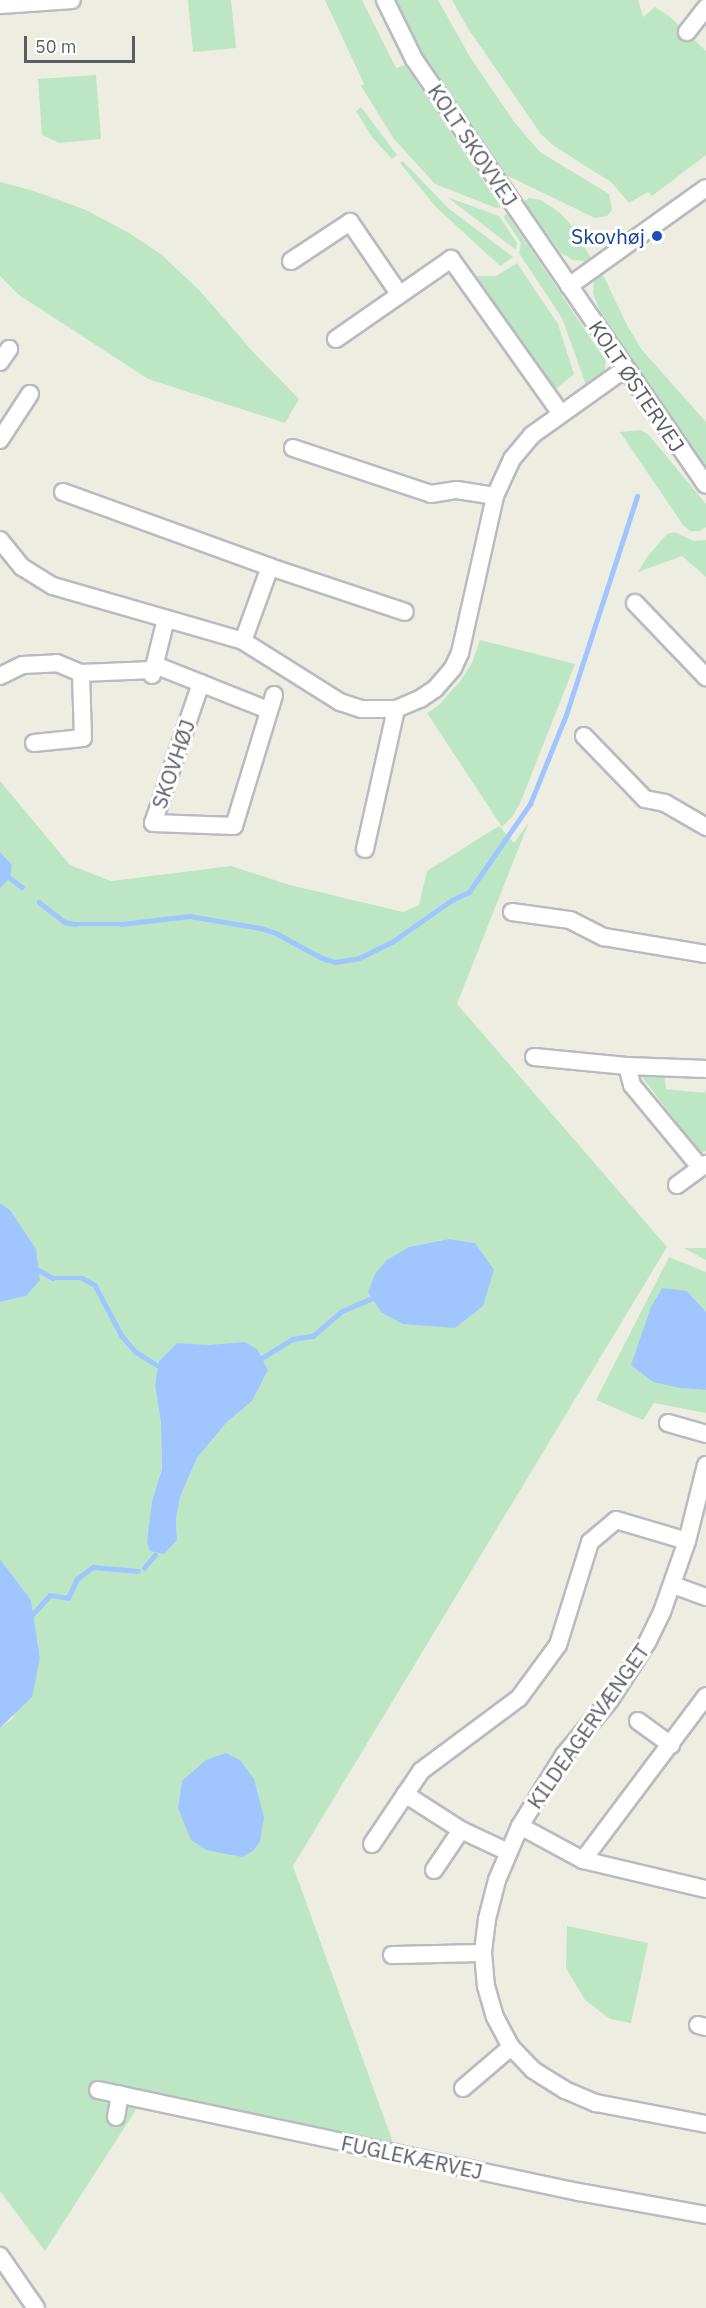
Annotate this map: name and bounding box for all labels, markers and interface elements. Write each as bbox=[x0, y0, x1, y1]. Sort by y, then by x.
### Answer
scale bar bbox=[27, 24, 138, 62]
text: 50 m bbox=[35, 35, 77, 58]
street label: KOLT SKOVVEJ bbox=[423, 79, 523, 211]
place label: Skovhøj bbox=[571, 223, 645, 249]
marker: Skovhøj bbox=[650, 229, 664, 243]
street label: KOLT ØSTERVEJ bbox=[584, 316, 690, 456]
street label: SKOVHØJ bbox=[146, 716, 200, 812]
street label: KILDEAGERVÆNGET bbox=[522, 1639, 654, 1813]
street label: FUGLEKÆRVEJ bbox=[339, 2130, 485, 2184]

